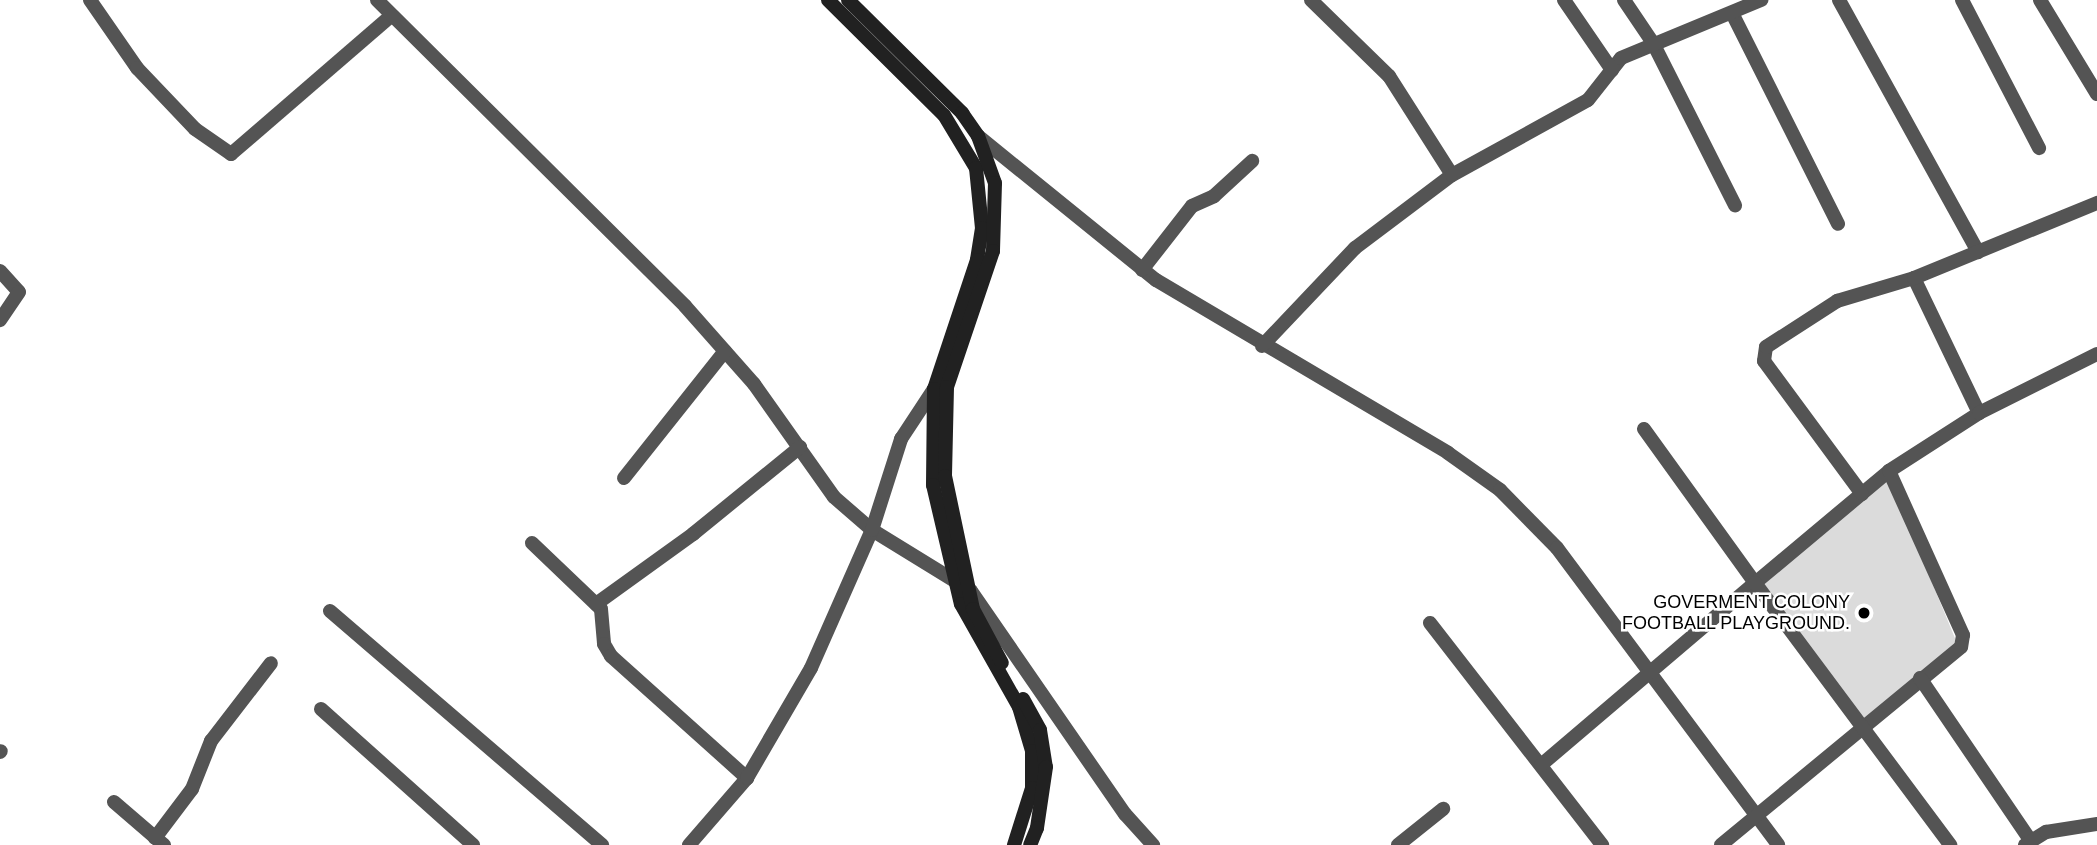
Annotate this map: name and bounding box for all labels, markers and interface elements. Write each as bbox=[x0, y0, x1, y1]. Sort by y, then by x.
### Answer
place label: GOVERMENT COLONY FOOTBALL PLAYGROUND. bbox=[1621, 592, 1850, 634]
marker: GOVERMENT COLONY FOOTBALL PLAYGROUND. bbox=[1856, 605, 1872, 621]

